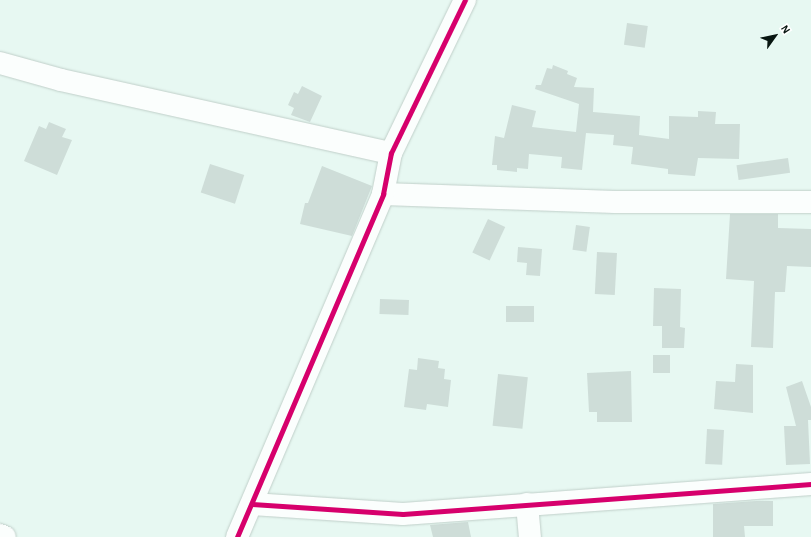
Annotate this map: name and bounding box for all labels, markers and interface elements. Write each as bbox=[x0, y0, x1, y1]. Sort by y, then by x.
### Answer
north arrow bbox=[755, 16, 795, 56]
text: N bbox=[779, 23, 792, 35]

